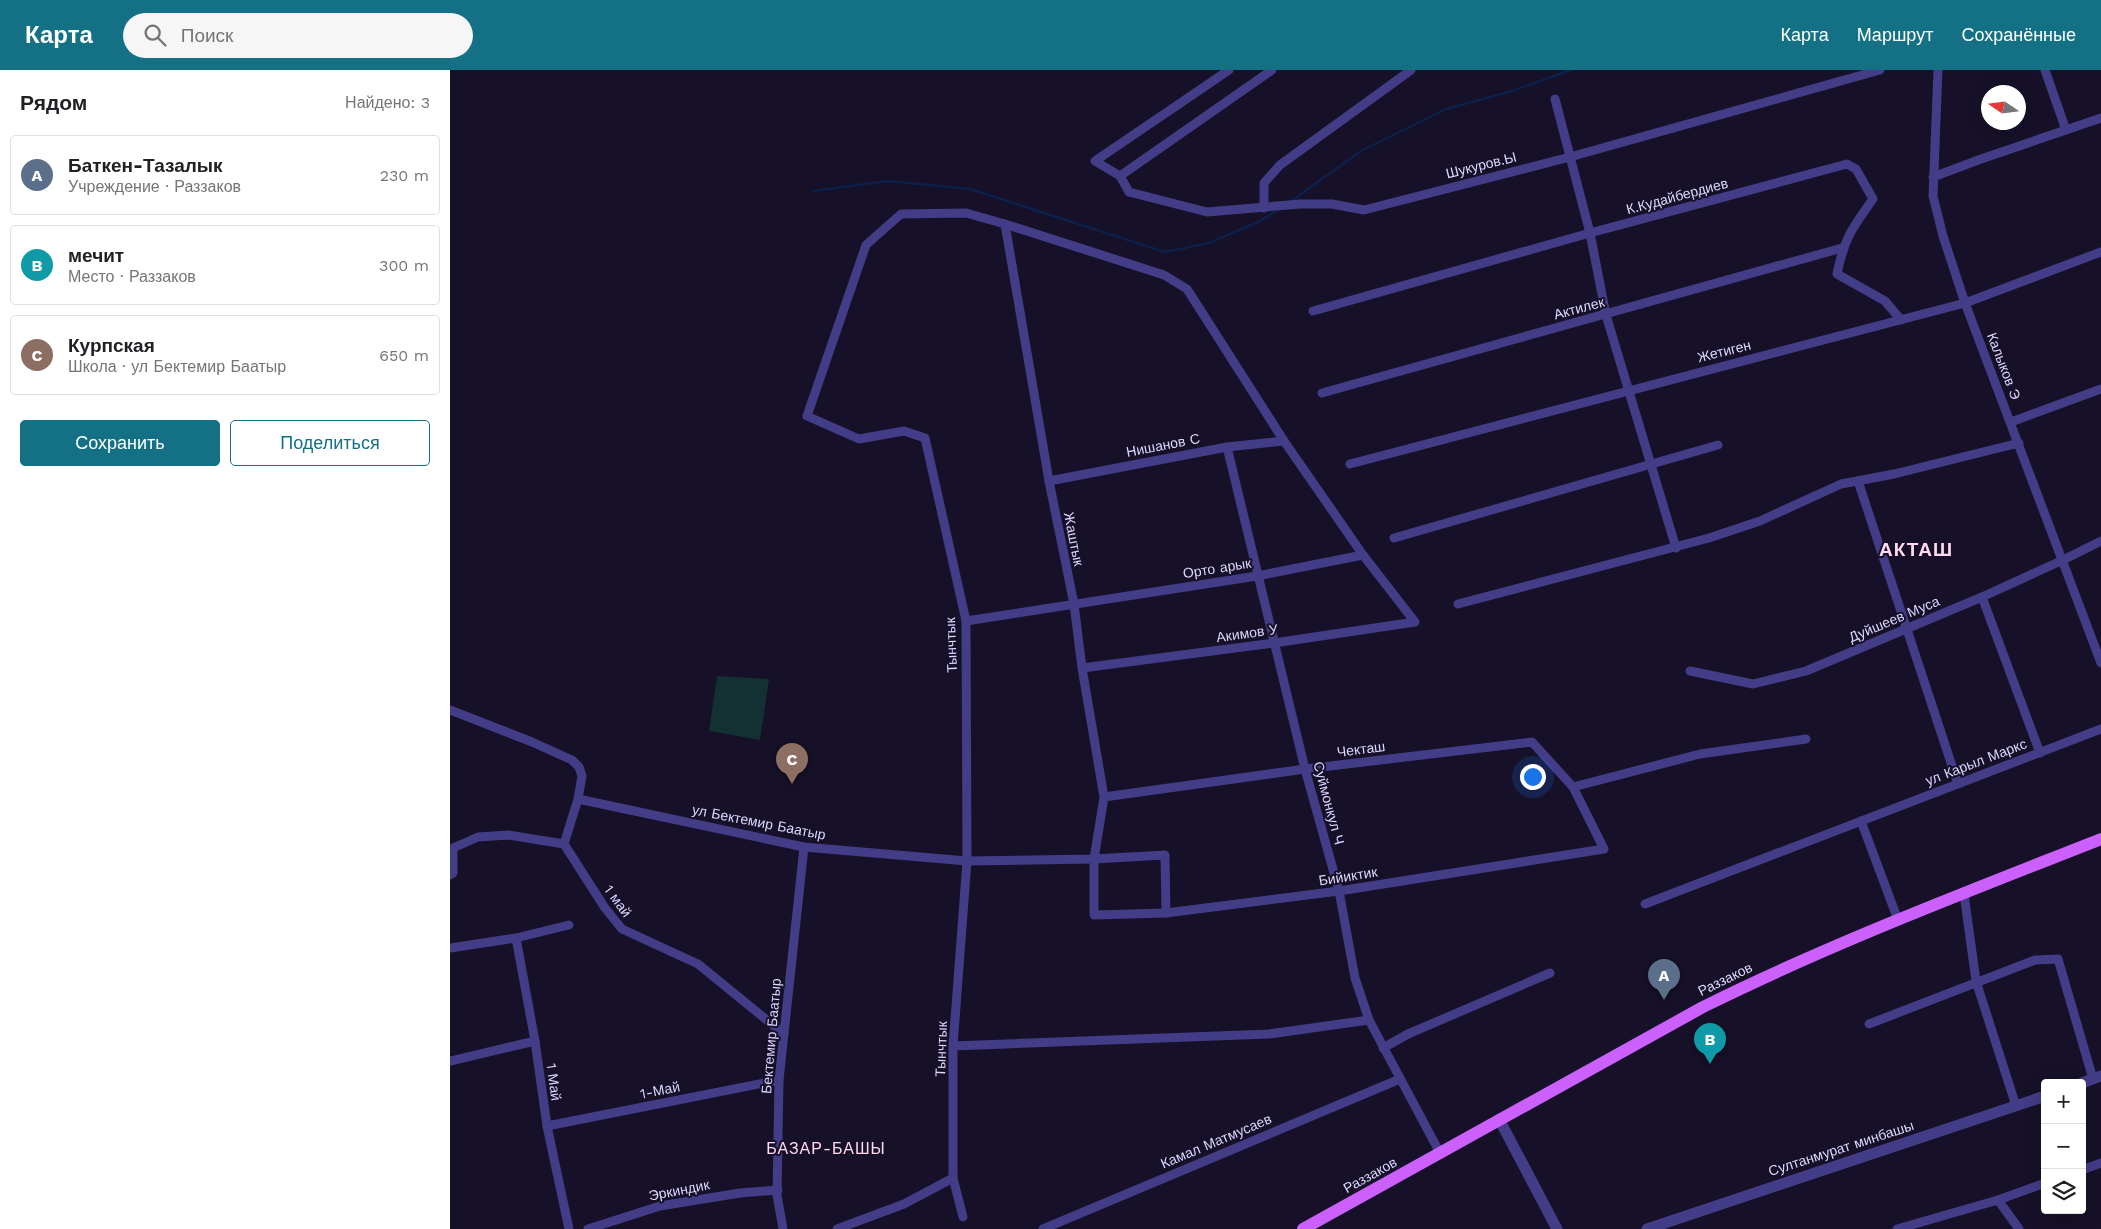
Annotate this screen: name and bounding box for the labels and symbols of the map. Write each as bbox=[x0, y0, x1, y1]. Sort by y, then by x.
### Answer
north arrow bbox=[1981, 85, 2026, 130]
street label: Шукуров.Ы bbox=[1444, 149, 1518, 181]
street label: К.Кудайбердиев bbox=[1624, 175, 1730, 217]
street label: Актилек bbox=[1552, 293, 1607, 322]
street label: Калыков Э bbox=[1984, 330, 2024, 402]
street label: Жетиген bbox=[1696, 337, 1752, 365]
street label: Нишанов С bbox=[1125, 430, 1201, 460]
street label: Жаштык bbox=[1061, 511, 1087, 568]
district label: АКТАШ bbox=[1879, 538, 1953, 561]
street label: Орто арык bbox=[1182, 555, 1253, 581]
street label: Дуйшеев Муса bbox=[1846, 593, 1942, 645]
street label: Тынчтык bbox=[942, 616, 960, 673]
street label: Акимов У bbox=[1215, 621, 1279, 645]
street label: ул Карыл Маркс bbox=[1923, 735, 2029, 789]
street label: Чекташ bbox=[1336, 738, 1386, 760]
pin: C bbox=[776, 743, 808, 784]
street label: Суймонкул Ч bbox=[1310, 760, 1348, 846]
your location bbox=[1520, 764, 1546, 790]
street label: ул Бектемир Баатыр bbox=[691, 801, 827, 843]
street label: Бийиктик bbox=[1317, 863, 1379, 889]
street label: 1 май bbox=[601, 882, 635, 920]
pin: A bbox=[1648, 959, 1680, 1000]
street label: Раззаков bbox=[1695, 959, 1755, 999]
street label: Бектемир Баатыр bbox=[758, 977, 784, 1094]
street label: Тынчтык bbox=[932, 1020, 950, 1077]
pin: B bbox=[1694, 1023, 1726, 1064]
street label: 1 Май bbox=[543, 1062, 565, 1102]
street label: 1-Май bbox=[639, 1078, 681, 1102]
street label: Камал Матмусаев bbox=[1158, 1110, 1274, 1172]
street label: Султанмурат минбашы bbox=[1766, 1117, 1916, 1179]
district label: БАЗАР-БАШЫ bbox=[766, 1139, 886, 1158]
street label: Раззаков bbox=[1341, 1154, 1399, 1196]
street label: Эркиндик bbox=[647, 1176, 712, 1204]

